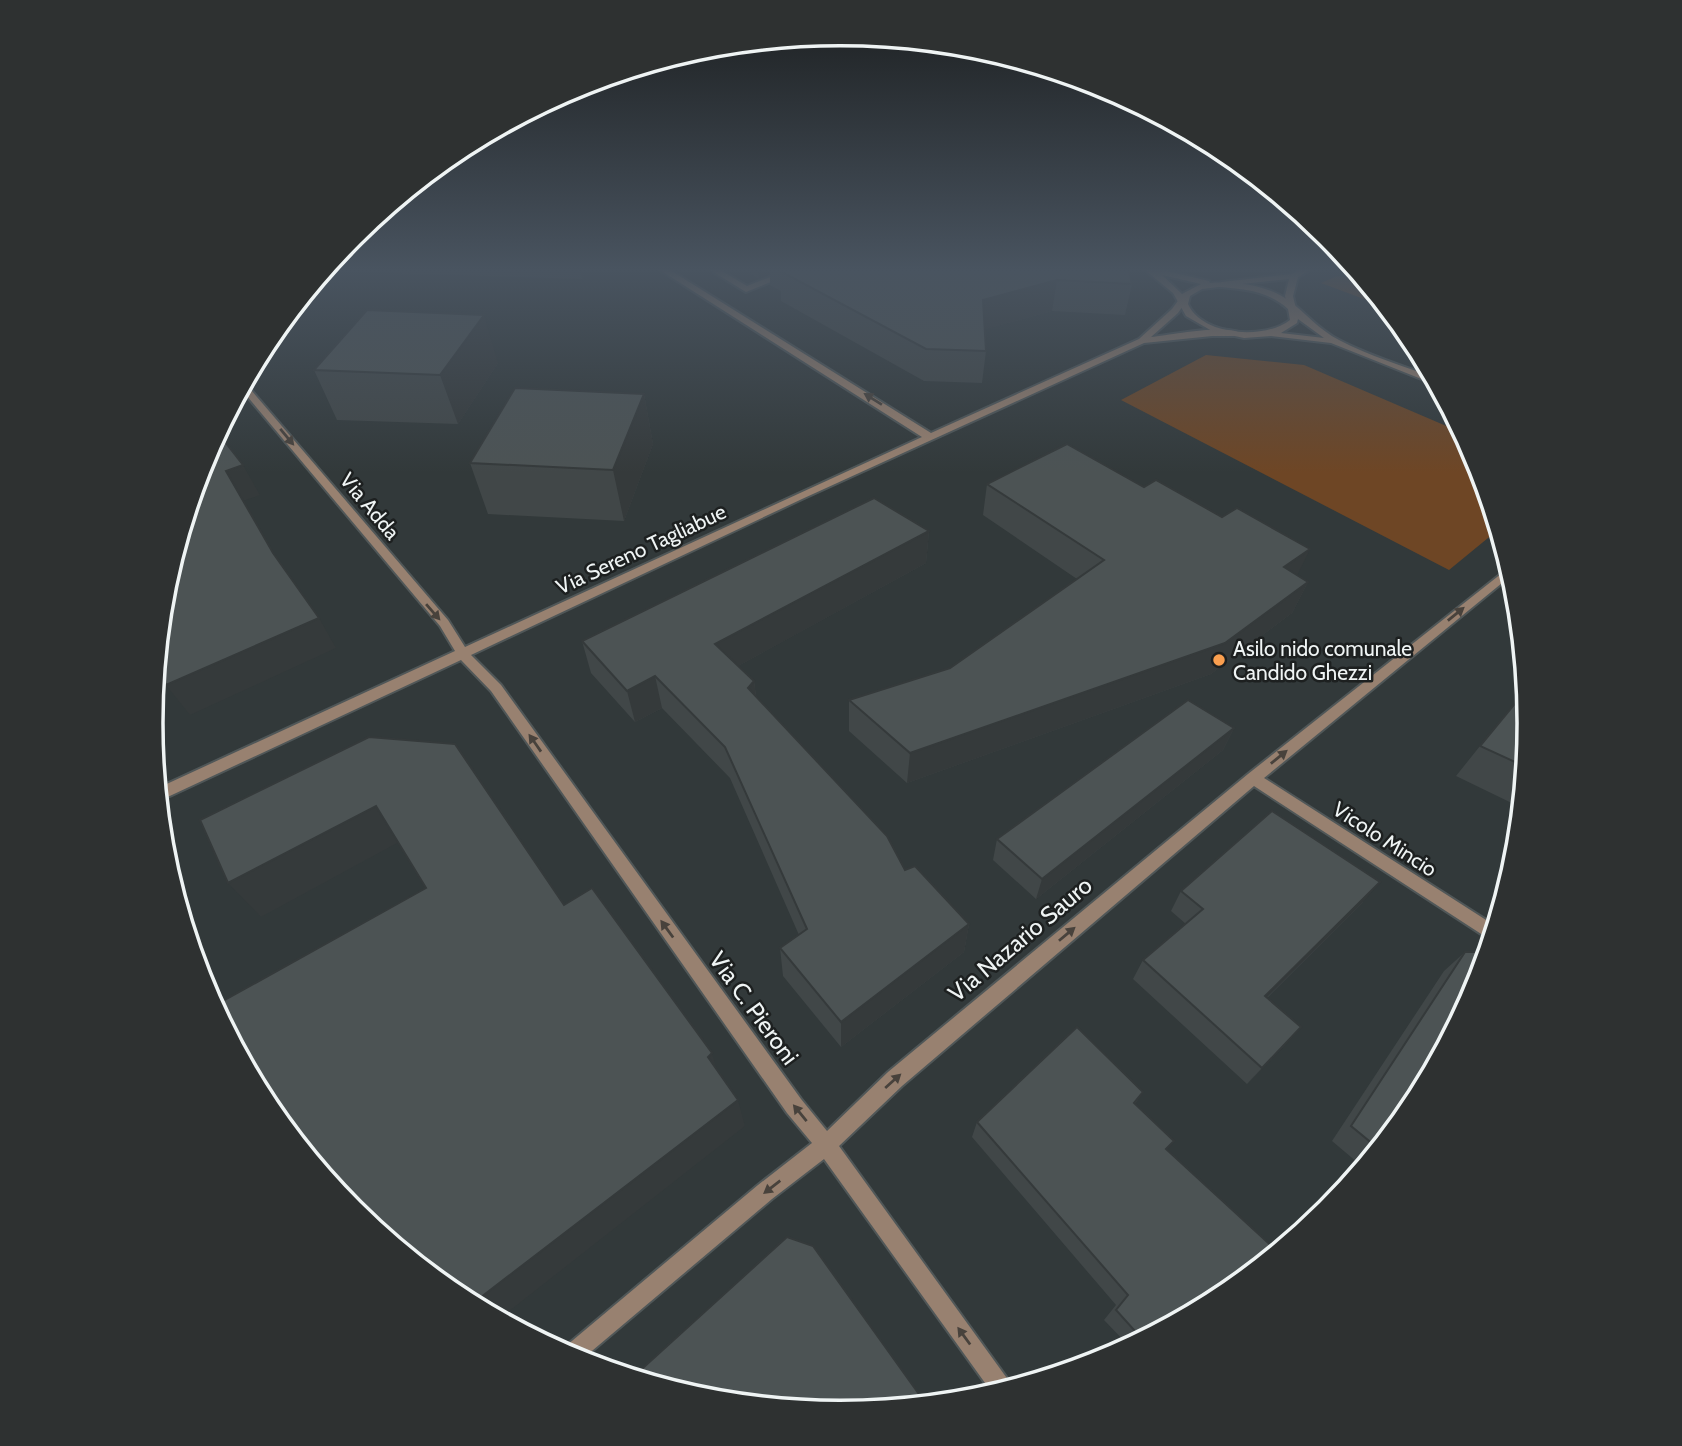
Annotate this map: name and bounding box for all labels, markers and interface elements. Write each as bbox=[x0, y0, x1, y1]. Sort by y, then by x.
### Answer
one-way arrow bbox=[863, 393, 882, 406]
one-way arrow bbox=[280, 428, 295, 446]
street label: Via Adda bbox=[335, 468, 405, 544]
street label: Via Sereno Tagliabue bbox=[552, 499, 730, 599]
one-way arrow bbox=[425, 603, 440, 620]
one-way arrow bbox=[1447, 607, 1465, 622]
place label: Asilo nido comunale Candido Ghezzi bbox=[1233, 636, 1412, 685]
marker: Asilo nido comunale Candido Ghezzi bbox=[1211, 652, 1227, 668]
one-way arrow bbox=[528, 734, 542, 752]
one-way arrow bbox=[1270, 750, 1288, 765]
street label: Vicolo Mincio bbox=[1328, 796, 1442, 882]
street label: Via Nazario Sauro bbox=[942, 871, 1098, 1007]
one-way arrow bbox=[660, 919, 674, 938]
one-way arrow bbox=[1058, 927, 1076, 942]
street label: Via C. Pieroni bbox=[703, 946, 805, 1070]
one-way arrow bbox=[884, 1073, 902, 1089]
one-way arrow bbox=[793, 1104, 808, 1122]
one-way arrow bbox=[763, 1179, 781, 1193]
one-way arrow bbox=[957, 1326, 971, 1345]

